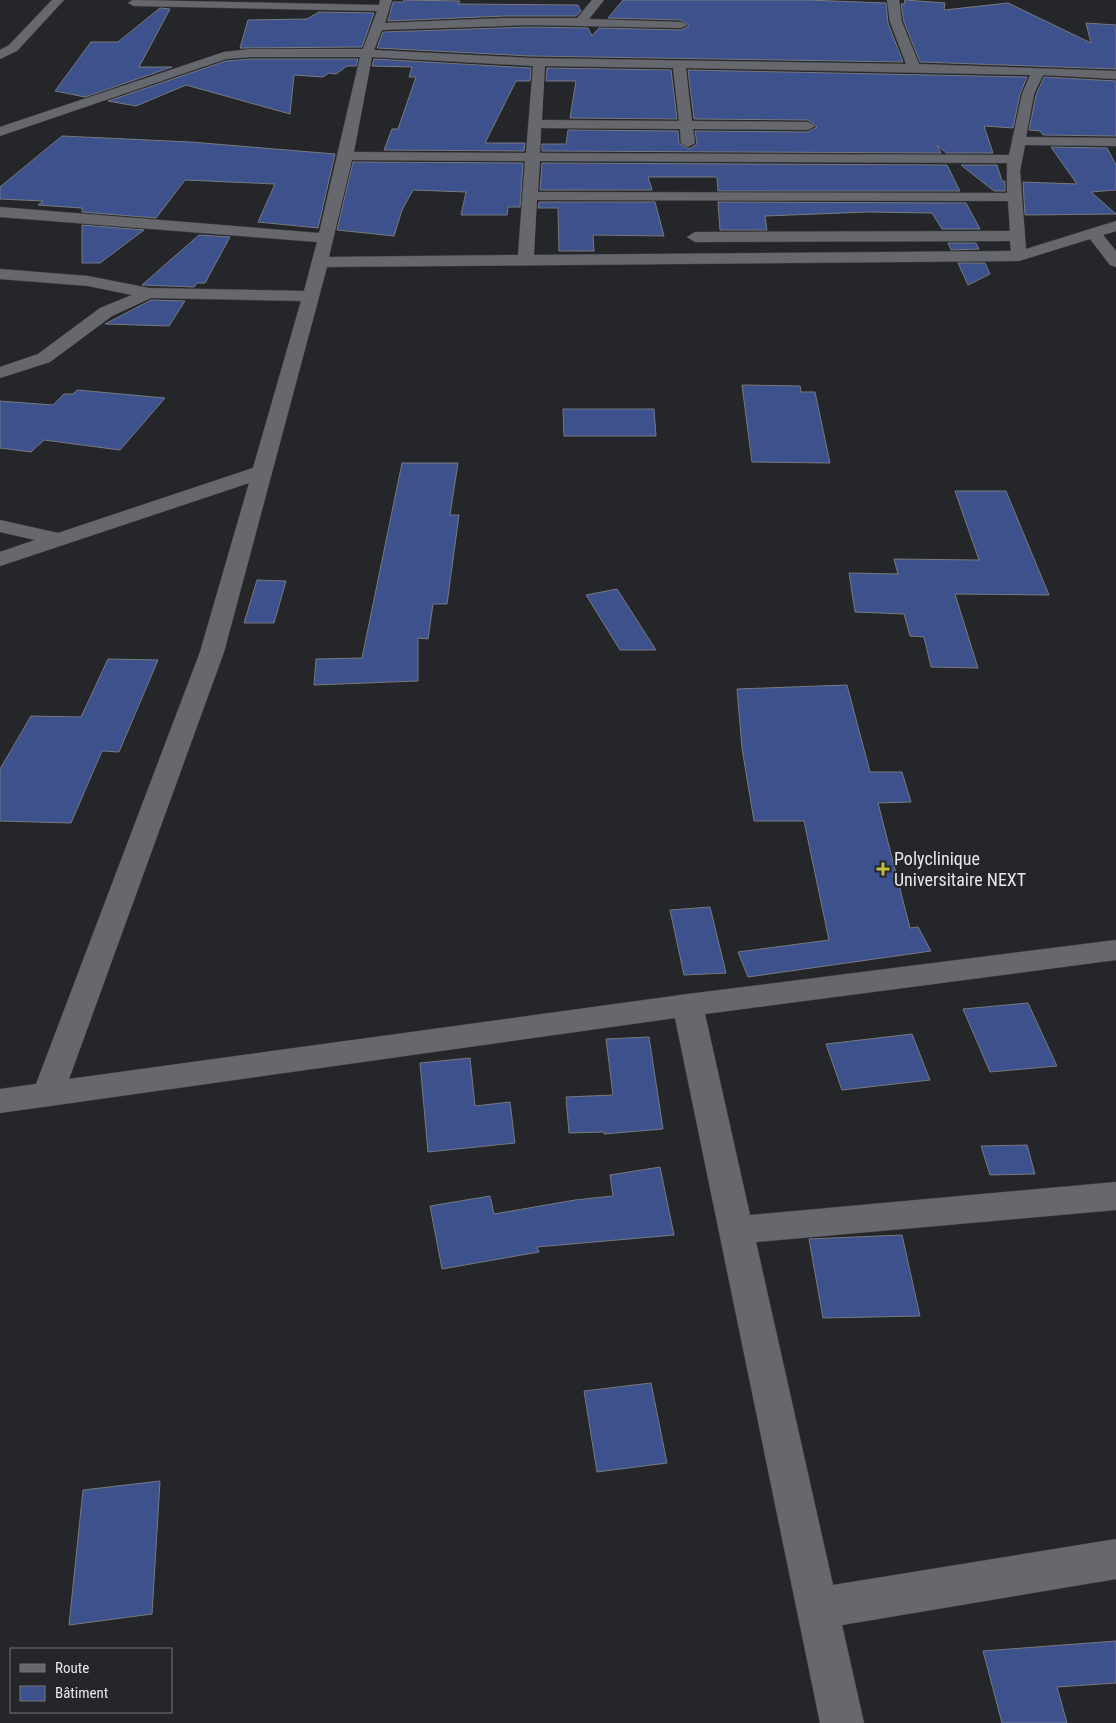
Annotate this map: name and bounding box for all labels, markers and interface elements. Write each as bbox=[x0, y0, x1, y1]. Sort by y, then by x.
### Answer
place label: Polyclinique Universitaire NEXT bbox=[894, 848, 1026, 890]
marker: Polyclinique Universitaire NEXT bbox=[876, 862, 890, 876]
legend bbox=[10, 1648, 172, 1713]
text: Route bbox=[55, 1659, 89, 1677]
text: Bâtiment bbox=[55, 1684, 108, 1702]

